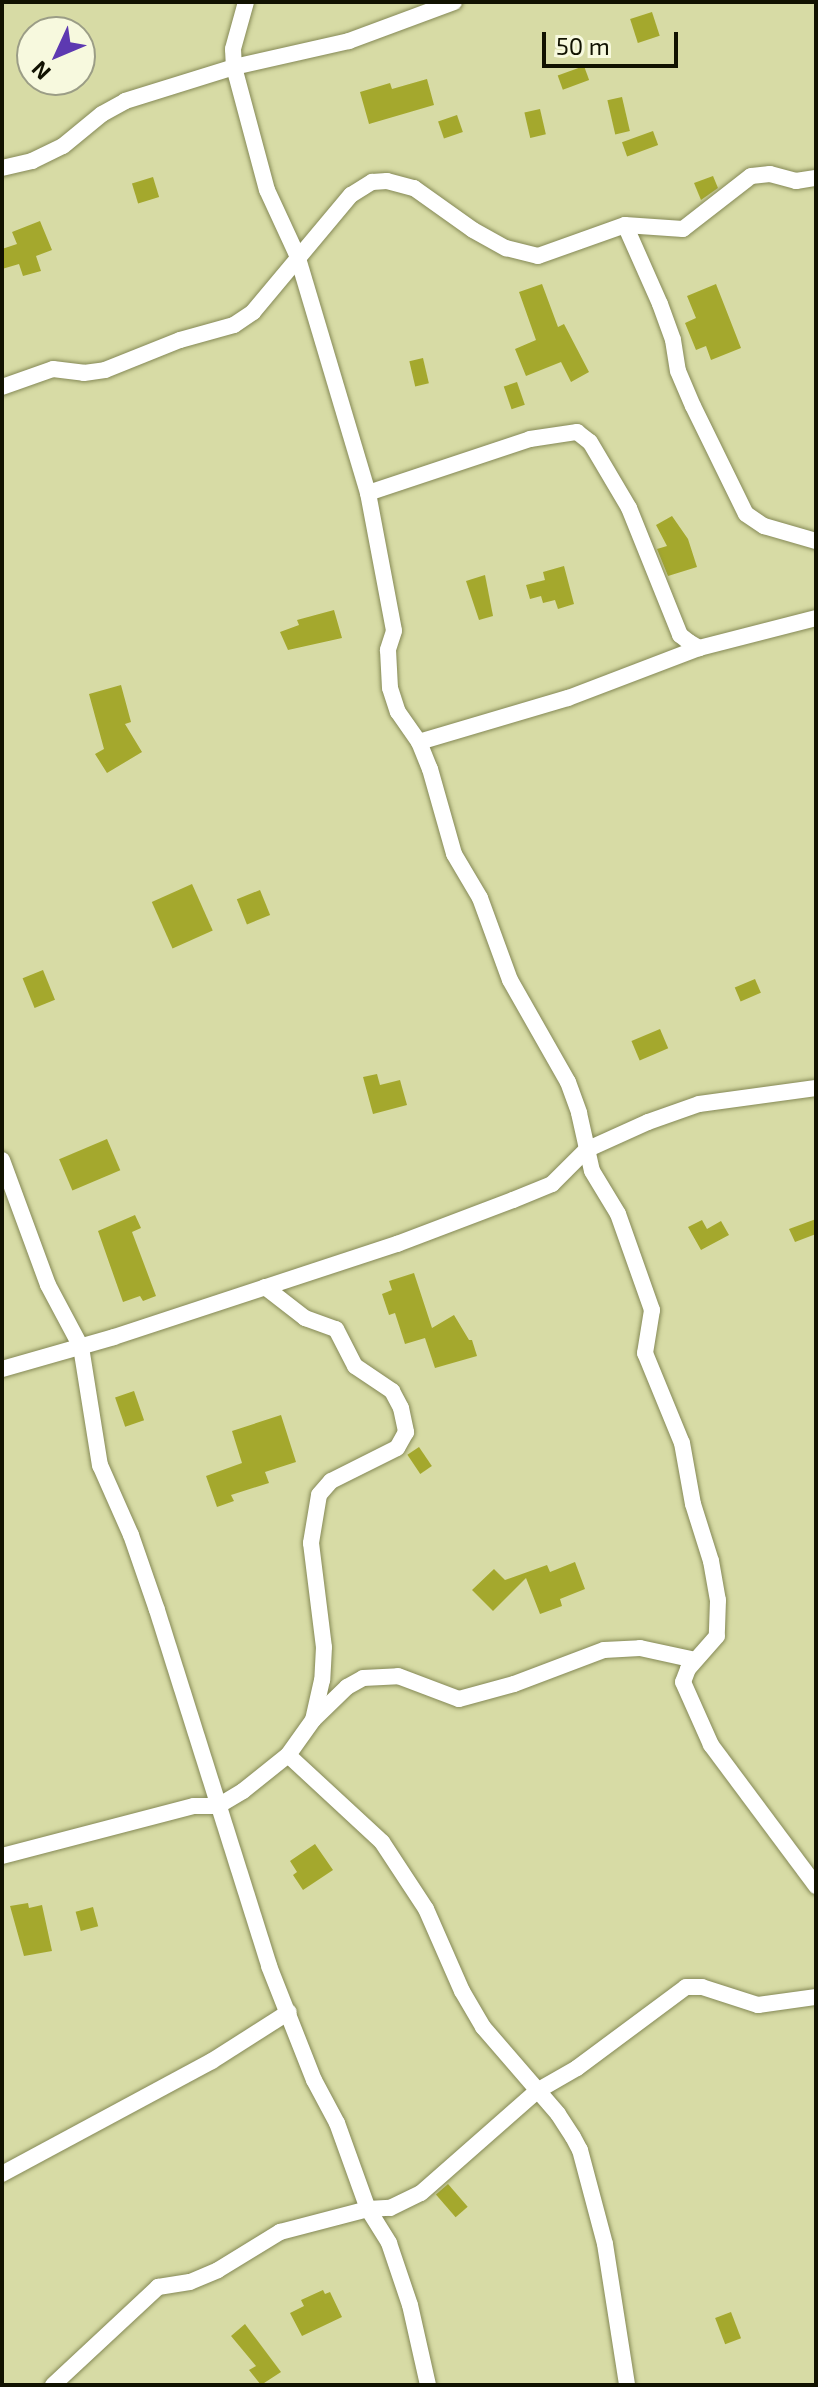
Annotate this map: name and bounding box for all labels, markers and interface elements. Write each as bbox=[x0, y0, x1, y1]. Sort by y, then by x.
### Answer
north arrow bbox=[16, 16, 96, 96]
scale bar bbox=[546, 16, 682, 66]
text: 50 m bbox=[556, 31, 610, 60]
text: N bbox=[25, 57, 55, 86]

